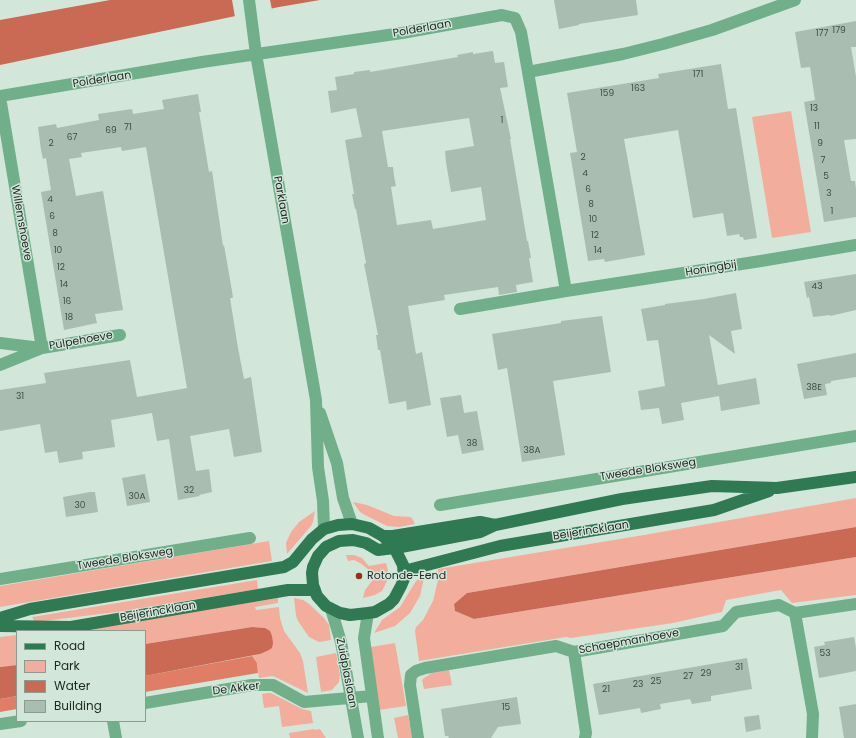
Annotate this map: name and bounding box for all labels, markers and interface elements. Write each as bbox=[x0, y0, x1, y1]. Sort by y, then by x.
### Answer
street label: Polderlaan bbox=[392, 17, 452, 41]
house number: 179 bbox=[832, 26, 846, 36]
house number: 177 bbox=[816, 29, 828, 39]
street label: Polderlaan bbox=[72, 69, 132, 91]
house number: 171 bbox=[693, 70, 703, 80]
house number: 163 bbox=[631, 84, 645, 94]
house number: 159 bbox=[600, 89, 614, 99]
house number: 13 bbox=[810, 104, 818, 114]
house number: 1 bbox=[501, 116, 503, 126]
house number: 11 bbox=[814, 122, 820, 132]
house number: 71 bbox=[124, 123, 132, 133]
house number: 69 bbox=[105, 126, 117, 136]
house number: 67 bbox=[67, 133, 77, 143]
house number: 2 bbox=[48, 139, 54, 149]
house number: 9 bbox=[817, 139, 823, 149]
house number: 2 bbox=[580, 153, 586, 163]
house number: 7 bbox=[821, 156, 825, 166]
house number: 4 bbox=[582, 169, 588, 179]
house number: 5 bbox=[823, 172, 829, 182]
street label: Parklaan bbox=[270, 175, 292, 225]
street label: Willemshoeve bbox=[8, 184, 34, 262]
house number: 6 bbox=[585, 185, 591, 195]
house number: 3 bbox=[826, 189, 832, 199]
house number: 4 bbox=[47, 195, 53, 205]
house number: 8 bbox=[588, 200, 594, 210]
house number: 1 bbox=[831, 207, 833, 217]
house number: 6 bbox=[49, 212, 55, 222]
house number: 10 bbox=[589, 215, 597, 225]
house number: 8 bbox=[52, 229, 58, 239]
house number: 12 bbox=[591, 231, 599, 241]
house number: 10 bbox=[54, 246, 62, 256]
house number: 14 bbox=[594, 246, 602, 256]
street label: Honingbij bbox=[684, 258, 738, 280]
house number: 12 bbox=[57, 263, 65, 273]
house number: 14 bbox=[60, 280, 68, 290]
house number: 43 bbox=[812, 282, 822, 292]
house number: 16 bbox=[63, 297, 71, 307]
house number: 18 bbox=[65, 313, 73, 323]
street label: Pulpehoeve bbox=[48, 329, 114, 353]
house number: 38E bbox=[806, 383, 822, 393]
house number: 31 bbox=[16, 392, 24, 402]
house number: 38 bbox=[467, 439, 477, 449]
house number: 38A bbox=[523, 446, 541, 456]
street label: Tweede Bloksweg bbox=[599, 456, 697, 484]
house number: 32 bbox=[184, 486, 194, 496]
house number: 30A bbox=[128, 492, 146, 502]
house number: 30 bbox=[75, 501, 85, 511]
street label: Beijerincklaan bbox=[552, 518, 630, 544]
street label: Tweede Bloksweg bbox=[76, 545, 174, 573]
place label: Rotonde-Eend bbox=[367, 569, 446, 583]
marker: Rotonde-Eend bbox=[354, 571, 364, 581]
street label: Beijerincklaan bbox=[119, 599, 197, 625]
street label: Schaepmanhoeve bbox=[578, 627, 680, 657]
legend bbox=[16, 630, 146, 722]
text: Road bbox=[54, 637, 85, 654]
street label: Zuidplaslaan bbox=[333, 637, 359, 709]
house number: 53 bbox=[820, 649, 830, 659]
text: Park bbox=[54, 657, 80, 674]
house number: 31 bbox=[735, 663, 743, 673]
house number: 29 bbox=[701, 669, 711, 679]
house number: 27 bbox=[683, 672, 693, 682]
text: Water bbox=[54, 677, 90, 694]
house number: 25 bbox=[651, 677, 661, 687]
street label: De Akker bbox=[212, 680, 260, 698]
house number: 23 bbox=[633, 680, 643, 690]
house number: 21 bbox=[602, 685, 610, 695]
text: Building bbox=[54, 697, 102, 714]
house number: 15 bbox=[502, 703, 510, 713]

